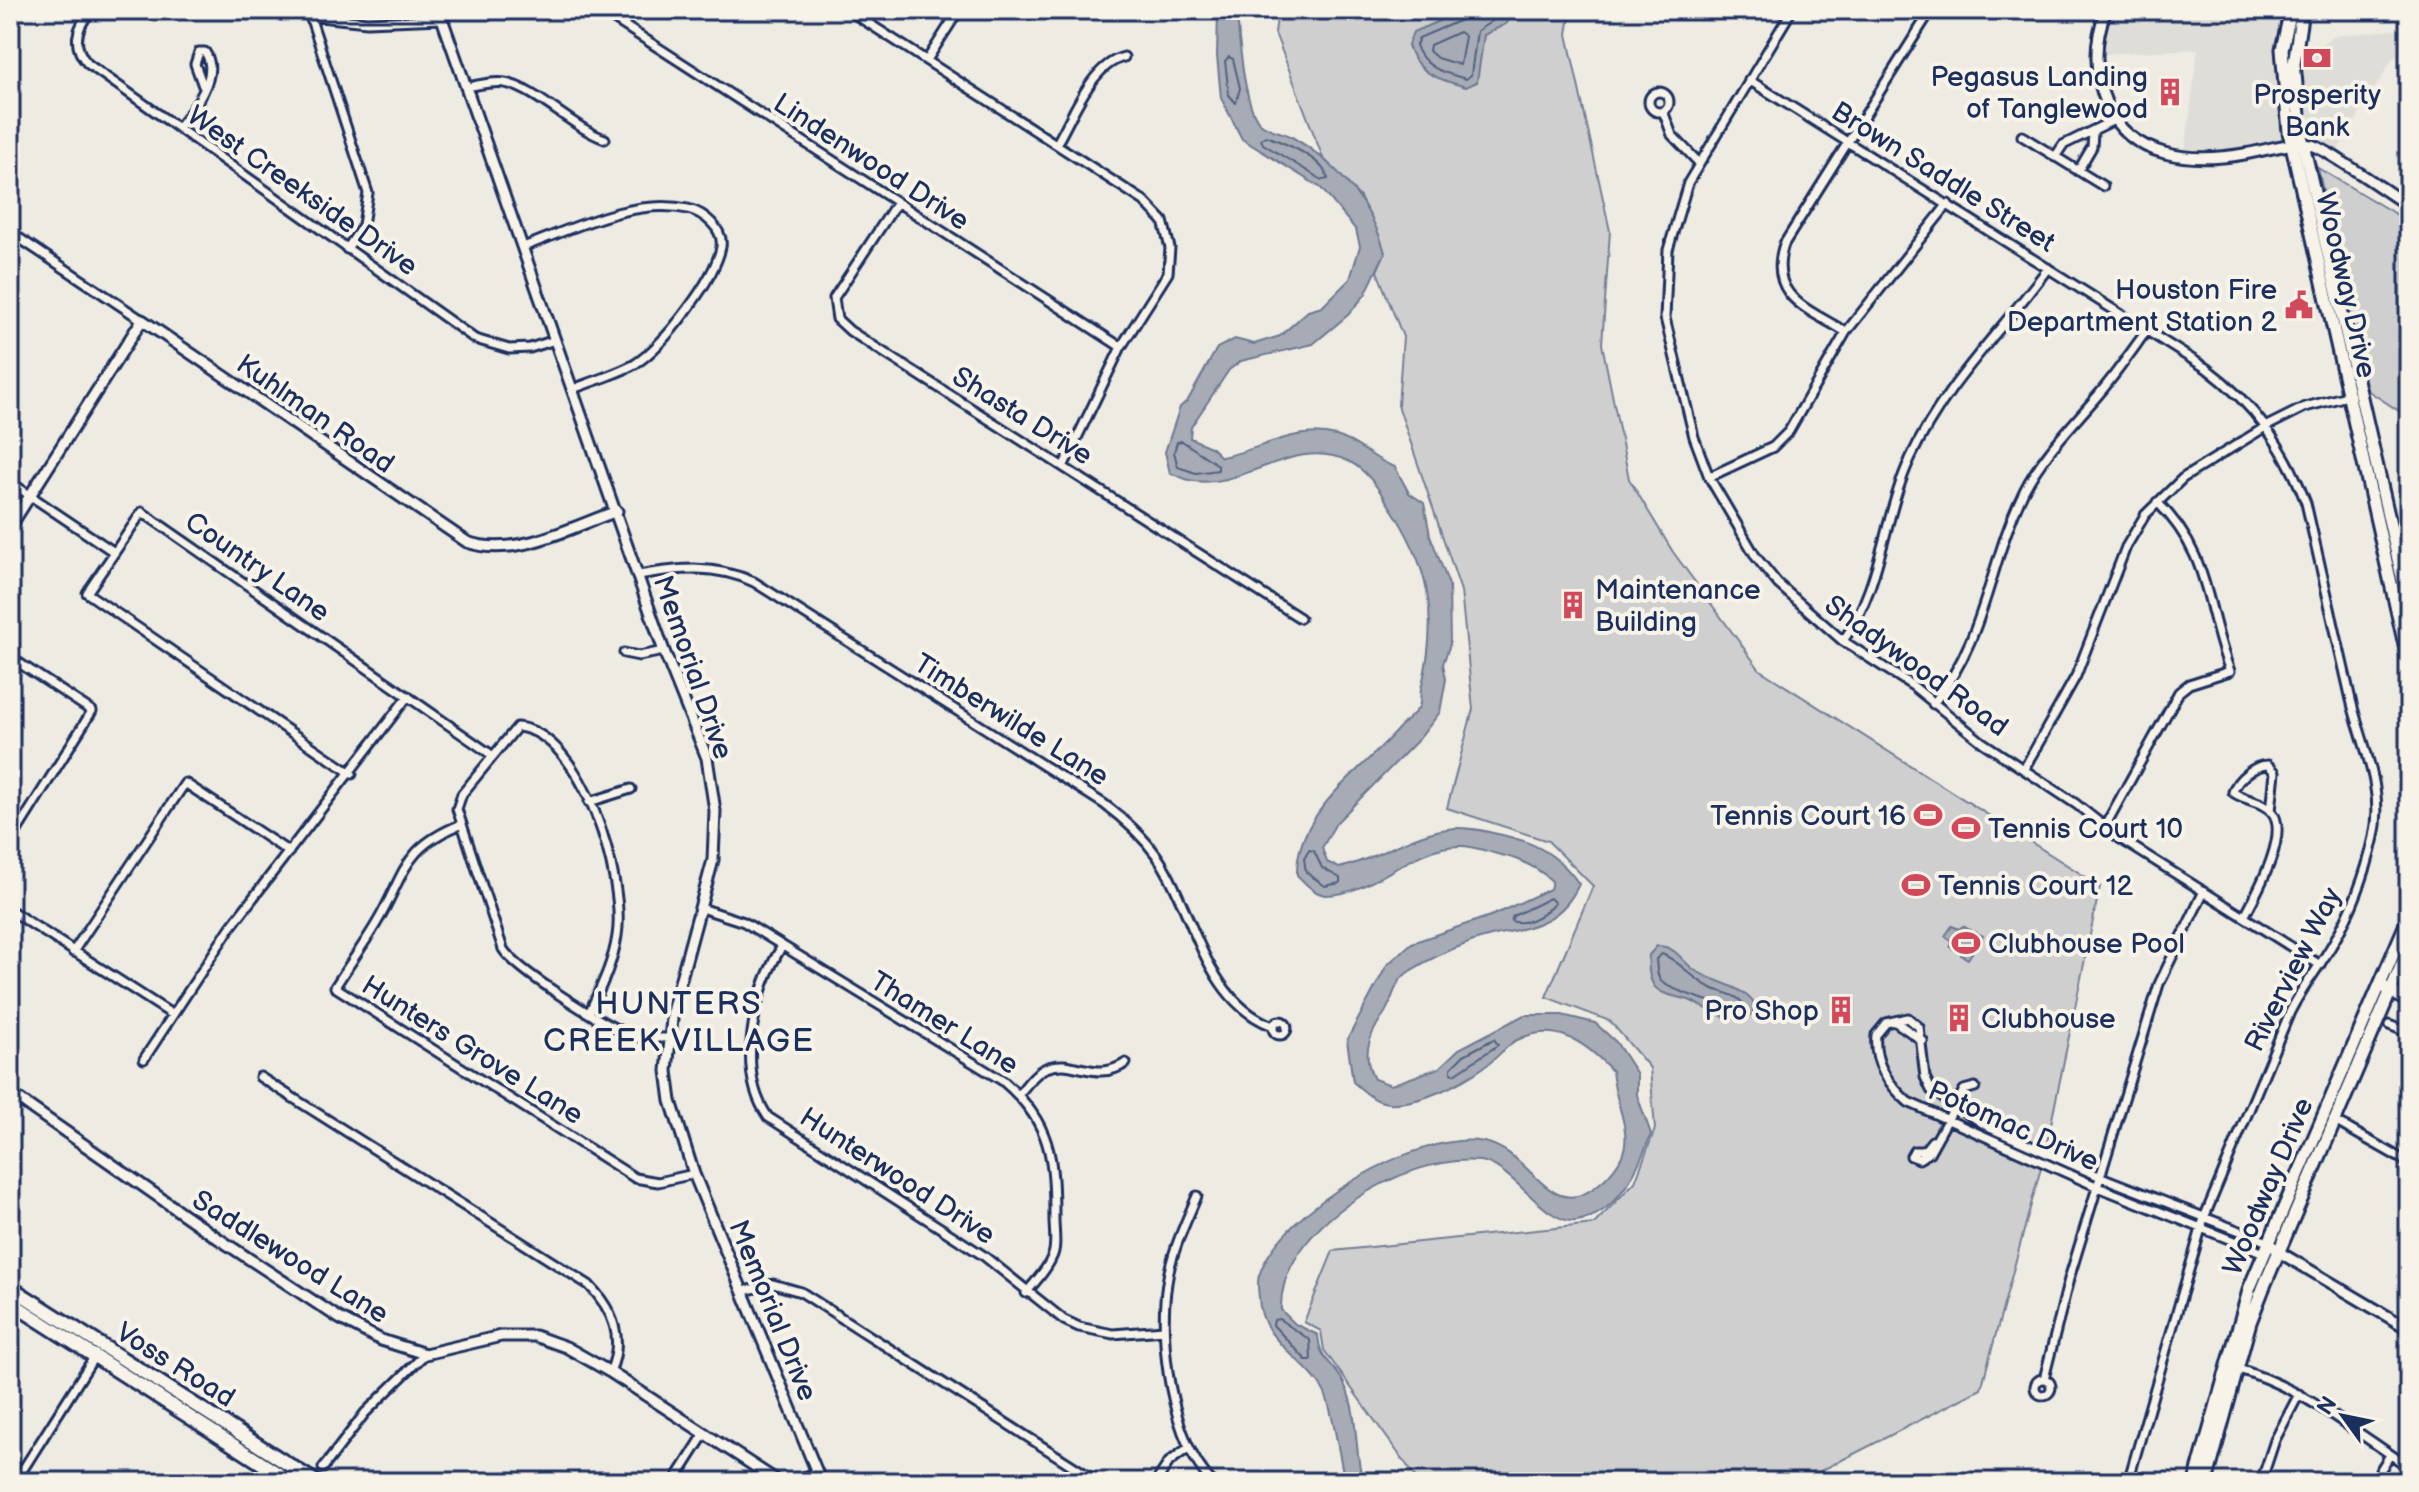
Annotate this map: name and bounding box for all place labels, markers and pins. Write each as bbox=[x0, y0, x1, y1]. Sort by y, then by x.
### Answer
bank icon: Prosperity Bank bbox=[2302, 43, 2332, 73]
place label: Pegasus Landing of Tanglewood bbox=[1931, 61, 2148, 126]
building icon: Pegasus Landing of Tanglewood bbox=[2155, 77, 2185, 107]
place label: Prosperity Bank bbox=[2253, 79, 2381, 144]
place label: Houston Fire Department Station 2 bbox=[2007, 274, 2277, 339]
public building icon: Houston Fire Department Station 2 bbox=[2284, 290, 2314, 320]
place label: Maintenance Building bbox=[1595, 574, 1761, 639]
building icon: Maintenance Building bbox=[1558, 590, 1588, 620]
place label: Tennis Court 16 bbox=[1710, 800, 1906, 833]
sports icon: Tennis Court 16 bbox=[1913, 800, 1943, 830]
sports icon: Tennis Court 10 bbox=[1951, 813, 1981, 843]
place label: Tennis Court 10 bbox=[1988, 813, 2183, 846]
sports icon: Tennis Court 12 bbox=[1901, 870, 1931, 900]
place label: Tennis Court 12 bbox=[1938, 870, 2134, 903]
sports icon: Clubhouse Pool bbox=[1951, 928, 1981, 958]
place label: Clubhouse Pool bbox=[1988, 928, 2185, 961]
place label: Pro Shop bbox=[1704, 995, 1819, 1028]
building icon: Pro Shop bbox=[1826, 995, 1856, 1025]
building icon: Clubhouse bbox=[1944, 1003, 1974, 1033]
place label: Clubhouse bbox=[1981, 1003, 2116, 1036]

